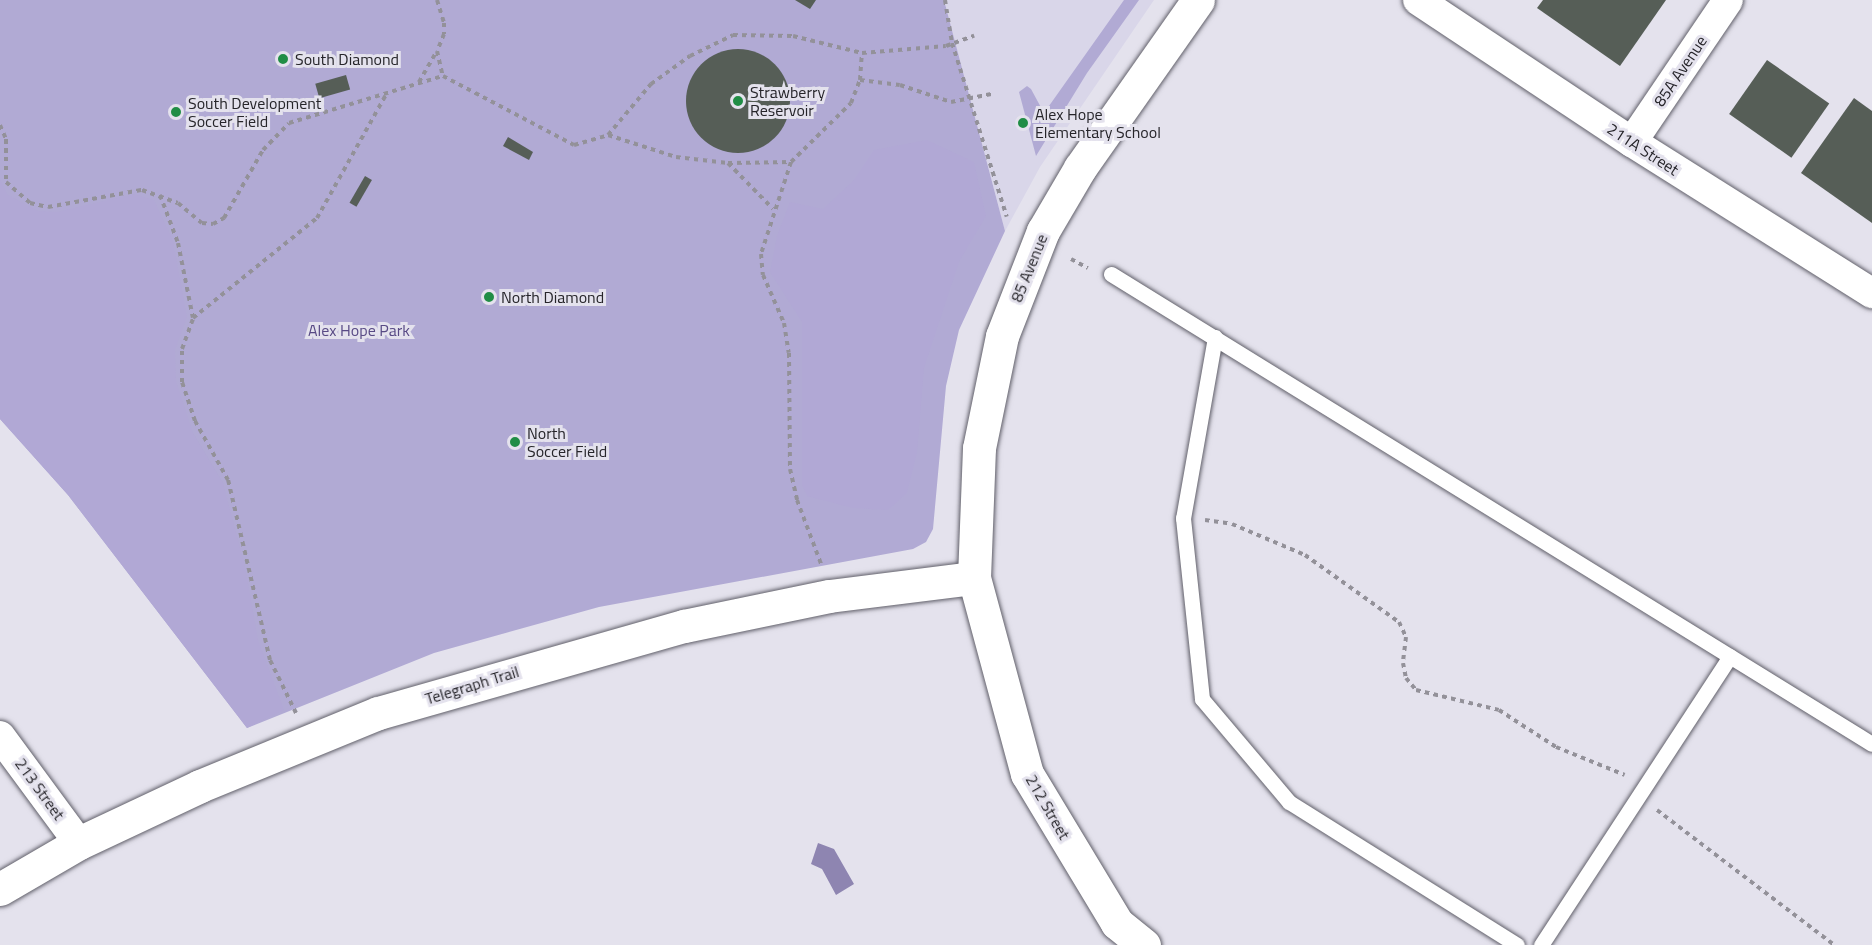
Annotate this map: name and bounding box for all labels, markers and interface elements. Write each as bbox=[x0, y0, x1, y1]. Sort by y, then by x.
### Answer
street label: 85A Avenue bbox=[1649, 32, 1711, 110]
place label: South Diamond bbox=[295, 49, 399, 69]
marker: South Diamond bbox=[276, 52, 290, 66]
place label: Strawberry Reservoir bbox=[750, 82, 825, 120]
place label: South Development Soccer Field bbox=[188, 93, 321, 131]
marker: Strawberry Reservoir bbox=[731, 94, 745, 108]
place label: Alex Hope Elementary School bbox=[1035, 104, 1161, 142]
marker: South Development Soccer Field bbox=[169, 105, 183, 119]
marker: Alex Hope Elementary School bbox=[1016, 116, 1030, 130]
street label: 211A Street bbox=[1604, 119, 1682, 179]
street label: 85 Avenue bbox=[1007, 231, 1051, 305]
place label: North Diamond bbox=[501, 287, 604, 307]
marker: North Diamond bbox=[482, 290, 496, 304]
park label: Alex Hope Park bbox=[308, 320, 410, 340]
place label: North Soccer Field bbox=[527, 423, 607, 461]
marker: North Soccer Field bbox=[508, 435, 522, 449]
street label: Telegraph Trail bbox=[423, 662, 521, 708]
street label: 213 Street bbox=[11, 754, 69, 824]
street label: 212 Street bbox=[1022, 771, 1074, 843]

